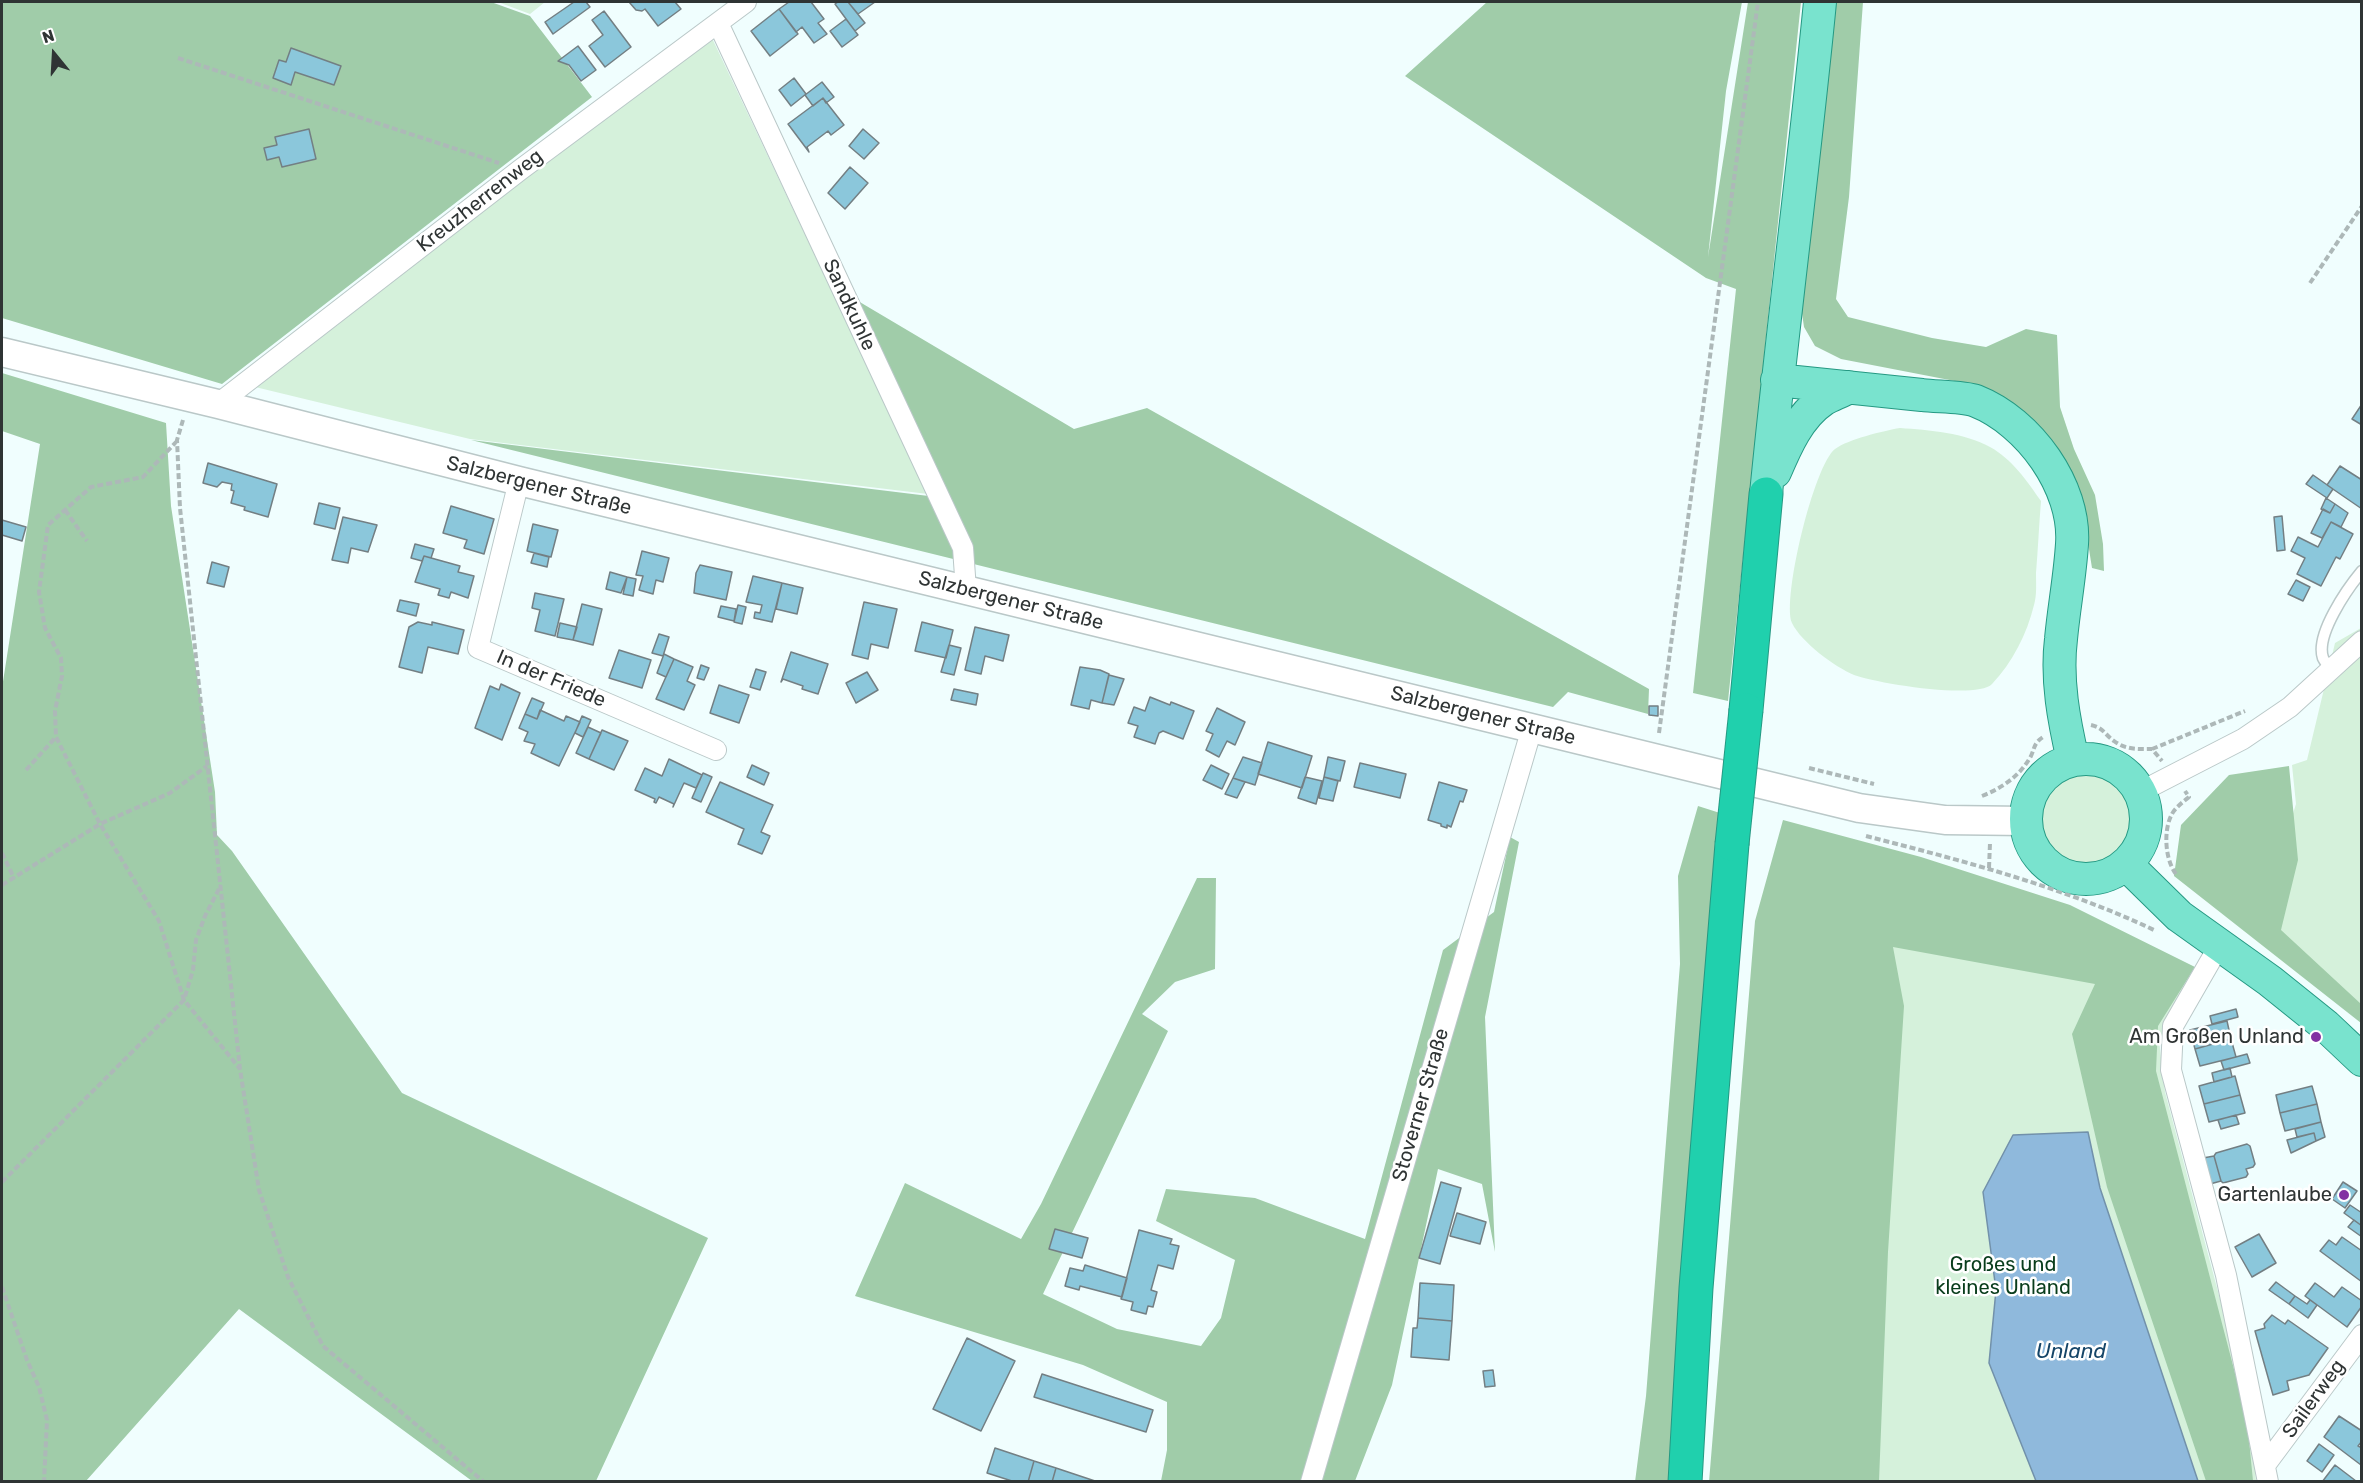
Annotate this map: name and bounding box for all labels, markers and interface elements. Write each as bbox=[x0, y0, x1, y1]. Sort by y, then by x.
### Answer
north arrow bbox=[24, 24, 84, 84]
text: N bbox=[40, 26, 57, 47]
street label: Kreuzherrenweg bbox=[412, 144, 548, 258]
street label: Sandkuhle bbox=[817, 255, 881, 355]
street label: Salzbergener Straße bbox=[444, 451, 634, 521]
street label: Salzbergener Straße bbox=[916, 566, 1106, 636]
street label: In der Friede bbox=[493, 645, 609, 713]
street label: Salzbergener Straße bbox=[1388, 681, 1578, 751]
place label: Am Großen Unland bbox=[2129, 1025, 2304, 1049]
street label: Stoverner Straße bbox=[1388, 1026, 1454, 1184]
marker: Am Großen Unland bbox=[2309, 1030, 2323, 1044]
place label: Gartenlaube bbox=[2218, 1183, 2332, 1207]
marker: Gartenlaube bbox=[2337, 1188, 2351, 1202]
park label: Großes und kleines Unland bbox=[1935, 1253, 2071, 1300]
water label: Unland bbox=[2036, 1339, 2106, 1365]
street label: Sailerweg bbox=[2278, 1355, 2350, 1443]

